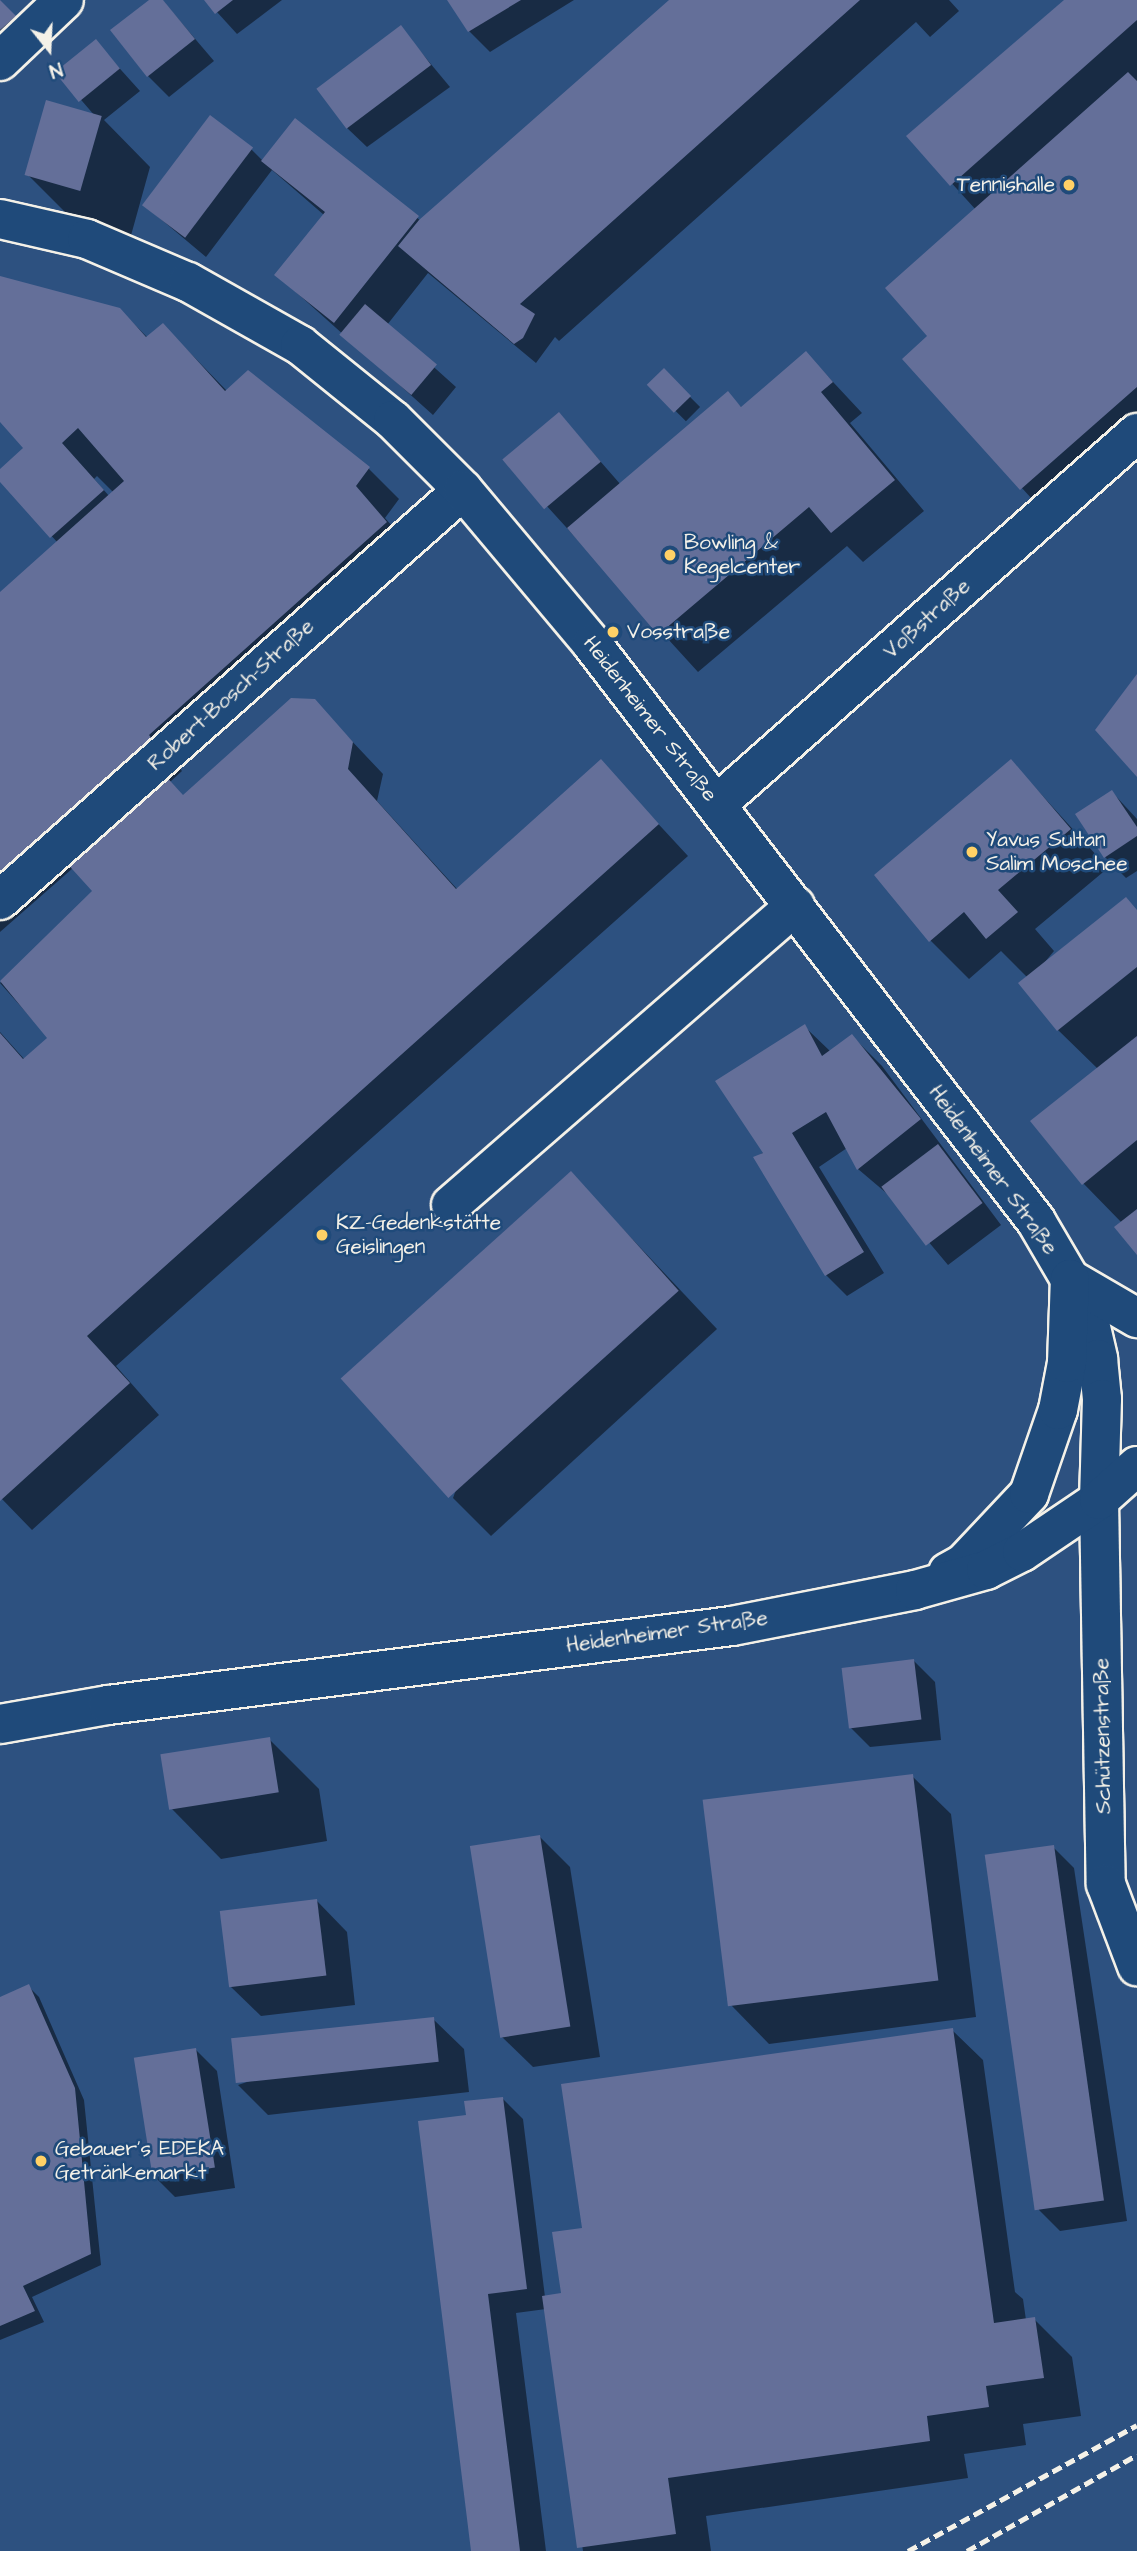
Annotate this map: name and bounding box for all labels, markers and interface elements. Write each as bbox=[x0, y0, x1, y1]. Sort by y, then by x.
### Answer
north arrow bbox=[14, 14, 84, 84]
text: N bbox=[46, 55, 65, 84]
place label: Tennishalle bbox=[957, 172, 1055, 198]
marker: Tennishalle bbox=[1061, 177, 1077, 193]
place label: Bowling & Kegelcenter bbox=[684, 530, 800, 580]
marker: Bowling & Kegelcenter bbox=[662, 547, 678, 563]
street label: Voßstraße bbox=[879, 574, 975, 664]
street label: Robert-Bosch-Straße bbox=[143, 614, 319, 776]
place label: Vosstraße bbox=[627, 619, 730, 645]
marker: Vosstraße bbox=[605, 624, 621, 640]
street label: Heidenheimer Straße bbox=[578, 631, 722, 807]
place label: Yavus Sultan Salim Moschee bbox=[986, 827, 1128, 877]
marker: Yavus Sultan Salim Moschee bbox=[964, 844, 980, 860]
street label: Heidenheimer Straße bbox=[923, 1080, 1063, 1260]
place label: KZ-Gedenkstätte Geislingen bbox=[336, 1210, 501, 1260]
marker: KZ-Gedenkstätte Geislingen bbox=[314, 1227, 330, 1243]
street label: Heidenheimer Straße bbox=[565, 1605, 769, 1659]
street label: Schützenstraße bbox=[1089, 1658, 1117, 1814]
place label: Gebauer's EDEKA Getränkemarkt bbox=[55, 2136, 224, 2186]
marker: Gebauer's EDEKA Getränkemarkt bbox=[33, 2153, 49, 2169]

